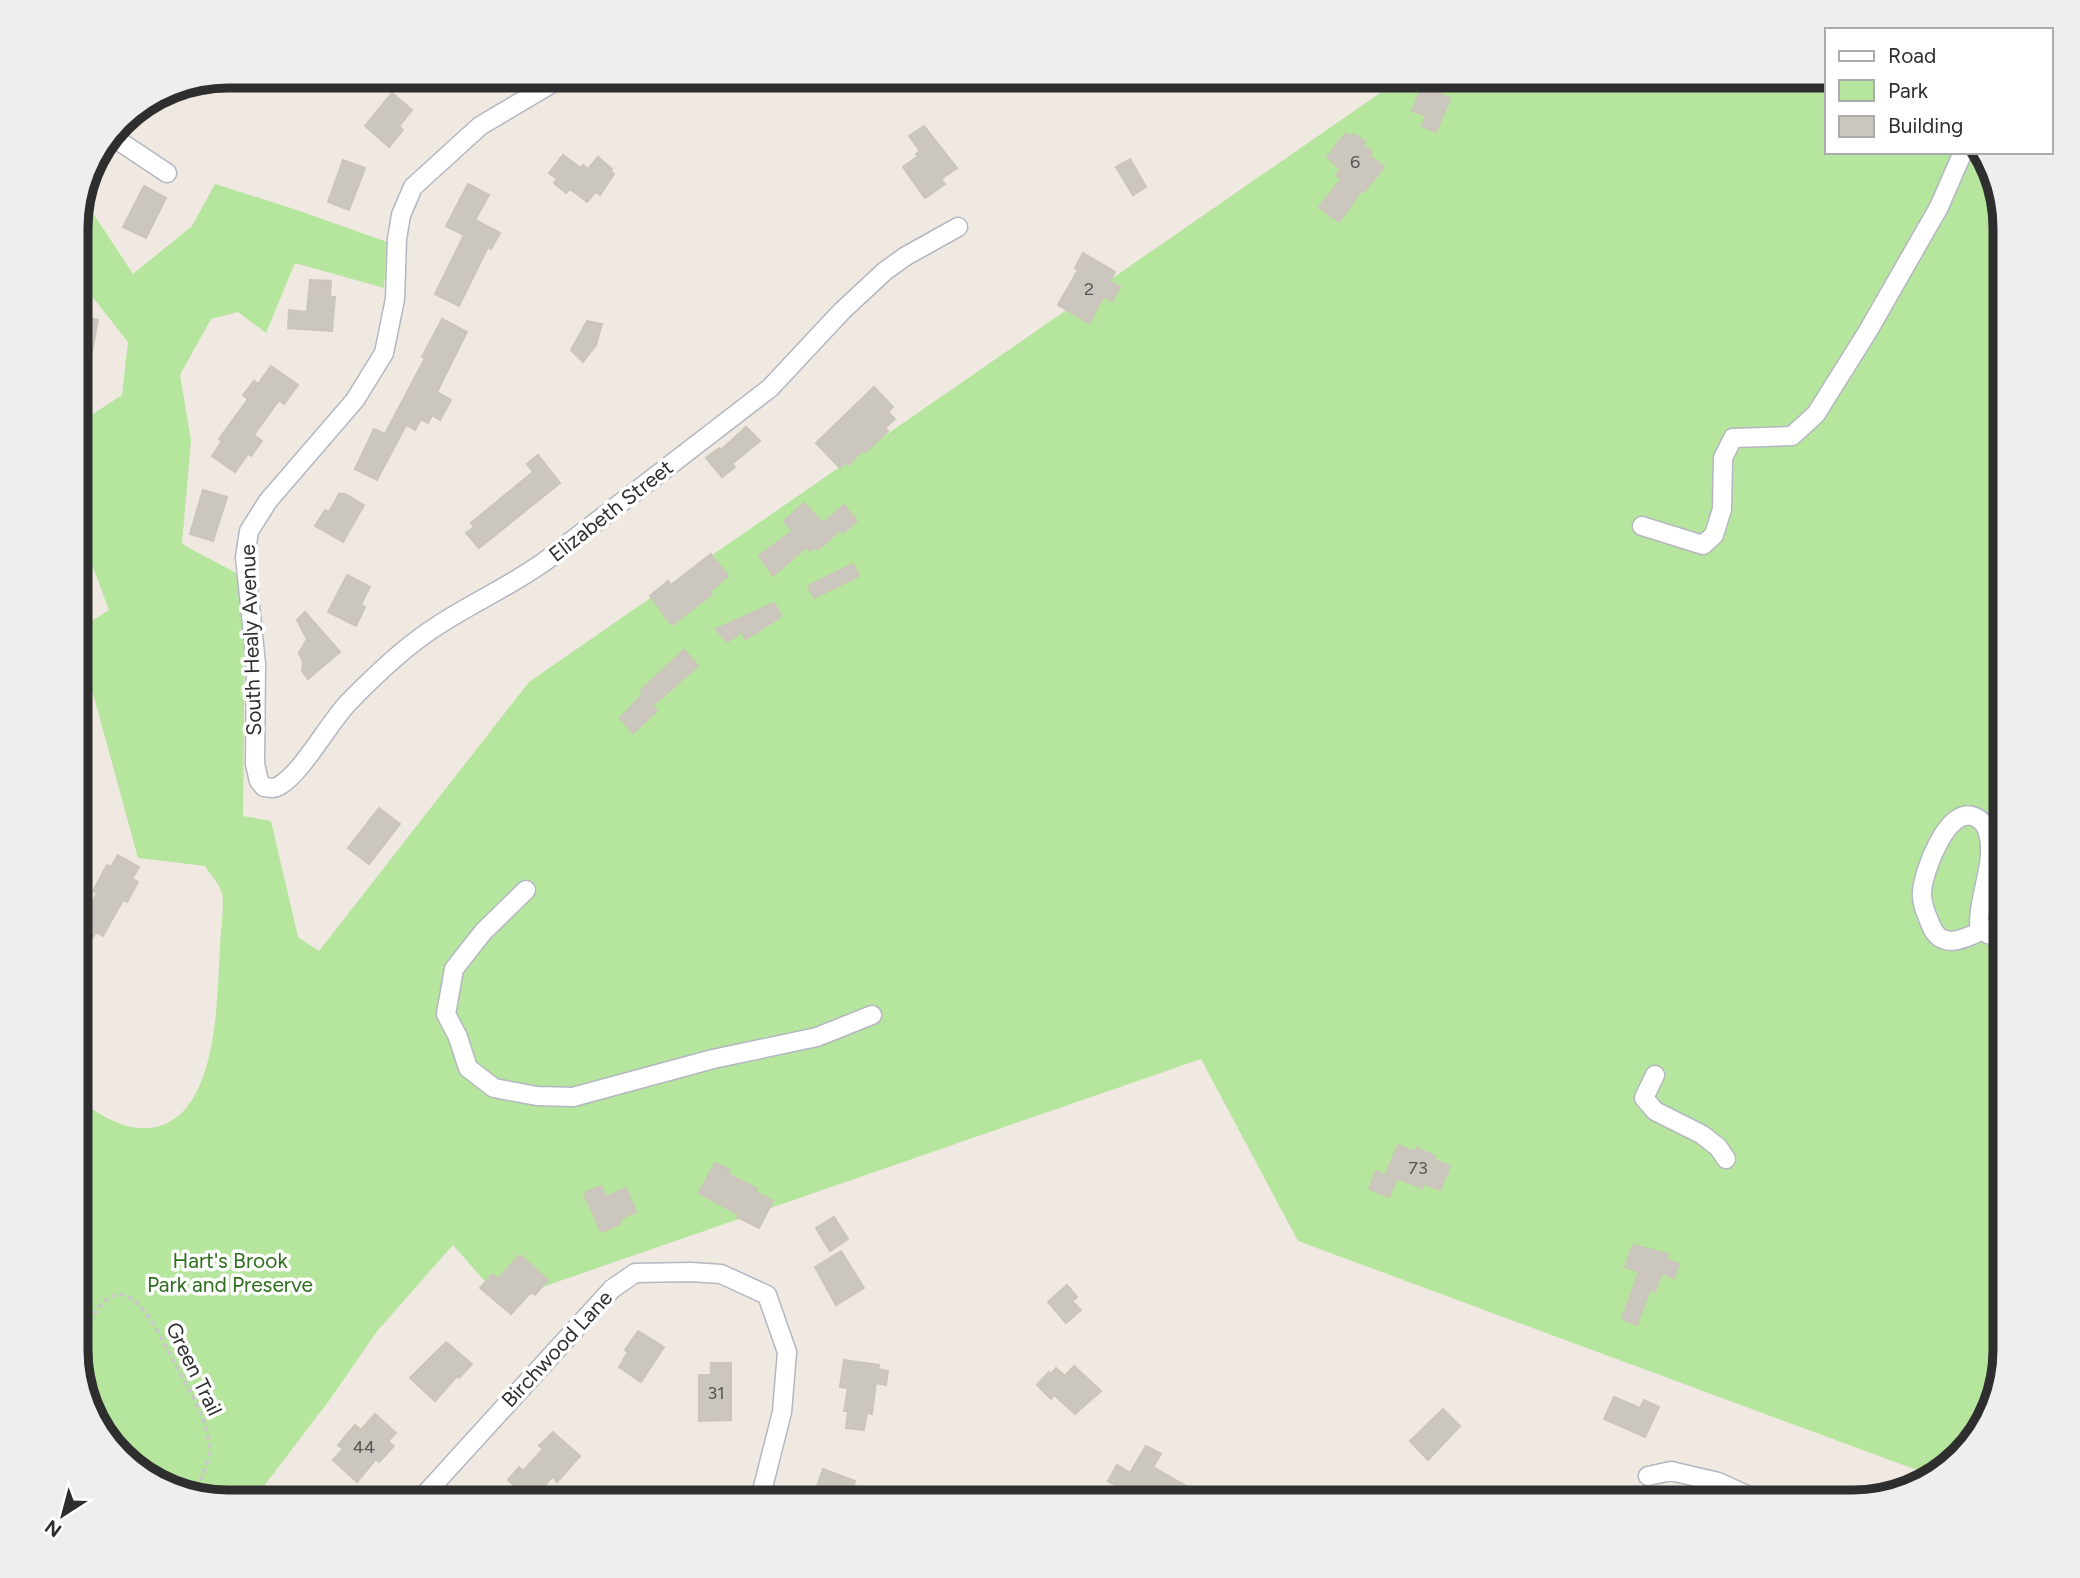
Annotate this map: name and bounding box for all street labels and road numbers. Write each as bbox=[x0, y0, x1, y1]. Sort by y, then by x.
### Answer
street label: Elizabeth Street bbox=[544, 454, 678, 567]
street label: South Healy Avenue bbox=[235, 544, 266, 736]
street label: Birchwood Lane bbox=[496, 1285, 617, 1412]
street label: Green Trail bbox=[161, 1318, 228, 1420]

